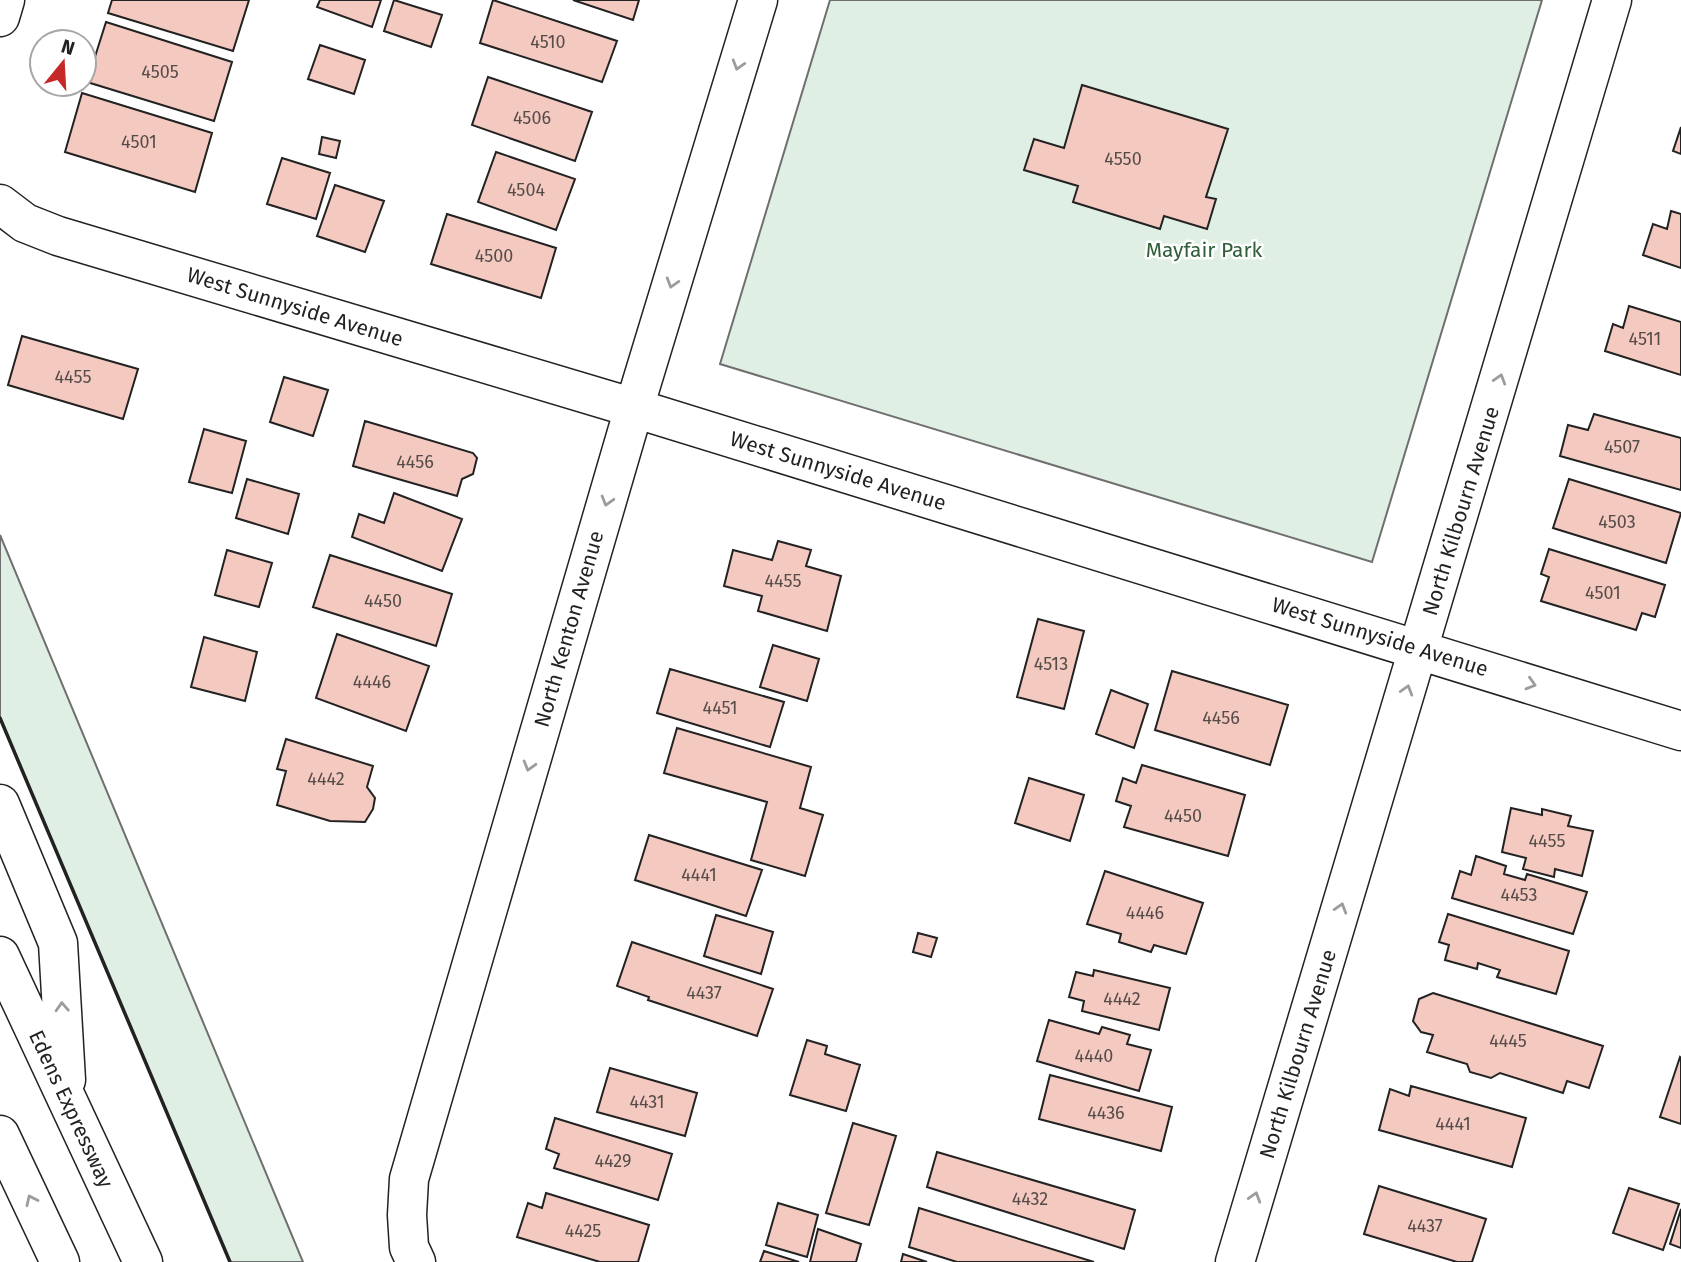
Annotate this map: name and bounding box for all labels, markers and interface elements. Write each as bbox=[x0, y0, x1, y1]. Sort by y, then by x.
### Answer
north arrow bbox=[28, 28, 98, 98]
house number: 4510 bbox=[530, 31, 566, 53]
text: N bbox=[59, 34, 78, 60]
one-way arrow bbox=[731, 59, 746, 71]
house number: 4505 bbox=[141, 61, 179, 83]
house number: 4506 bbox=[513, 107, 551, 129]
house number: 4501 bbox=[121, 131, 157, 153]
house number: 4550 bbox=[1104, 148, 1142, 170]
house number: 4504 bbox=[507, 179, 545, 201]
park label: Mayfair Park bbox=[1146, 237, 1263, 263]
house number: 4500 bbox=[475, 245, 513, 267]
street label: West Sunnyside Avenue bbox=[184, 262, 406, 352]
one-way arrow bbox=[665, 277, 680, 289]
house number: 4511 bbox=[1629, 328, 1661, 350]
house number: 4455 bbox=[55, 366, 91, 388]
one-way arrow bbox=[1491, 373, 1506, 385]
street label: North Kilbourn Avenue bbox=[1417, 403, 1505, 619]
street label: West Sunnyside Avenue bbox=[727, 426, 949, 516]
house number: 4507 bbox=[1604, 436, 1640, 458]
house number: 4456 bbox=[396, 451, 434, 473]
one-way arrow bbox=[600, 495, 615, 507]
house number: 4503 bbox=[1598, 511, 1636, 533]
street label: North Kenton Avenue bbox=[529, 528, 609, 730]
house number: 4455 bbox=[765, 570, 801, 592]
house number: 4501 bbox=[1585, 582, 1621, 604]
house number: 4450 bbox=[364, 590, 402, 612]
street label: West Sunnyside Avenue bbox=[1269, 592, 1491, 682]
house number: 4513 bbox=[1034, 653, 1068, 675]
house number: 4446 bbox=[353, 671, 391, 693]
one-way arrow bbox=[1525, 676, 1537, 691]
one-way arrow bbox=[1398, 685, 1413, 697]
house number: 4451 bbox=[703, 697, 737, 719]
house number: 4456 bbox=[1202, 707, 1240, 729]
one-way arrow bbox=[523, 760, 538, 772]
house number: 4442 bbox=[307, 768, 345, 790]
house number: 4450 bbox=[1164, 805, 1202, 827]
house number: 4455 bbox=[1529, 830, 1565, 852]
house number: 4441 bbox=[681, 864, 717, 886]
house number: 4453 bbox=[1501, 884, 1537, 906]
house number: 4446 bbox=[1126, 902, 1164, 924]
one-way arrow bbox=[1333, 903, 1348, 915]
street label: North Kilbourn Avenue bbox=[1254, 946, 1342, 1162]
house number: 4437 bbox=[686, 982, 722, 1004]
house number: 4442 bbox=[1103, 988, 1141, 1010]
one-way arrow bbox=[54, 1001, 69, 1012]
street label: Edens Expressway bbox=[23, 1026, 119, 1192]
house number: 4445 bbox=[1489, 1030, 1527, 1052]
house number: 4440 bbox=[1075, 1045, 1113, 1067]
house number: 4431 bbox=[629, 1091, 665, 1113]
house number: 4436 bbox=[1087, 1102, 1125, 1124]
house number: 4441 bbox=[1435, 1113, 1471, 1135]
house number: 4429 bbox=[595, 1150, 631, 1172]
house number: 4432 bbox=[1012, 1188, 1048, 1210]
one-way arrow bbox=[1246, 1191, 1261, 1203]
one-way arrow bbox=[25, 1195, 39, 1207]
house number: 4437 bbox=[1407, 1215, 1443, 1237]
house number: 4425 bbox=[565, 1220, 601, 1242]

